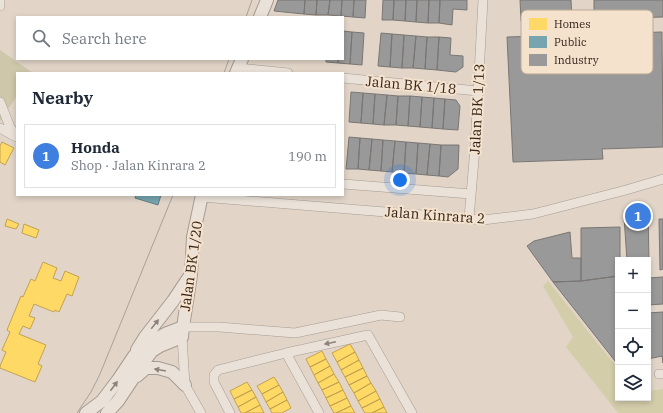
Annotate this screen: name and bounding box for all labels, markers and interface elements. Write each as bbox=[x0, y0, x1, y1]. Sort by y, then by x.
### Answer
legend bbox=[521, 10, 653, 74]
search box bbox=[16, 16, 344, 60]
text: Homes bbox=[554, 17, 591, 31]
icon: search bbox=[30, 27, 52, 49]
text: Search here bbox=[62, 29, 147, 48]
text: Public bbox=[554, 35, 587, 49]
text: Industry bbox=[554, 53, 599, 67]
street label: Jalan BK 1/13 bbox=[466, 63, 488, 155]
street label: Jalan BK 1/18 bbox=[365, 72, 457, 98]
text: Nearby bbox=[32, 87, 93, 109]
text: Honda bbox=[71, 138, 120, 157]
text: 1 bbox=[42, 148, 50, 165]
text: 190 m bbox=[288, 148, 327, 165]
text: Shop · Jalan Kinrara 2 bbox=[71, 157, 206, 174]
your location bbox=[390, 170, 410, 190]
pin: 1 bbox=[625, 201, 651, 231]
street label: Jalan Kinrara 2 bbox=[384, 203, 486, 227]
street label: Jalan BK 1/20 bbox=[176, 220, 206, 312]
map controls bbox=[615, 257, 651, 401]
button: + bbox=[615, 257, 651, 293]
button: − bbox=[615, 293, 651, 329]
one-way arrow bbox=[151, 318, 159, 329]
button: locate bbox=[615, 329, 651, 365]
one-way arrow bbox=[324, 340, 337, 346]
button: layers bbox=[615, 365, 651, 401]
one-way arrow bbox=[154, 366, 167, 372]
one-way arrow bbox=[110, 380, 118, 391]

